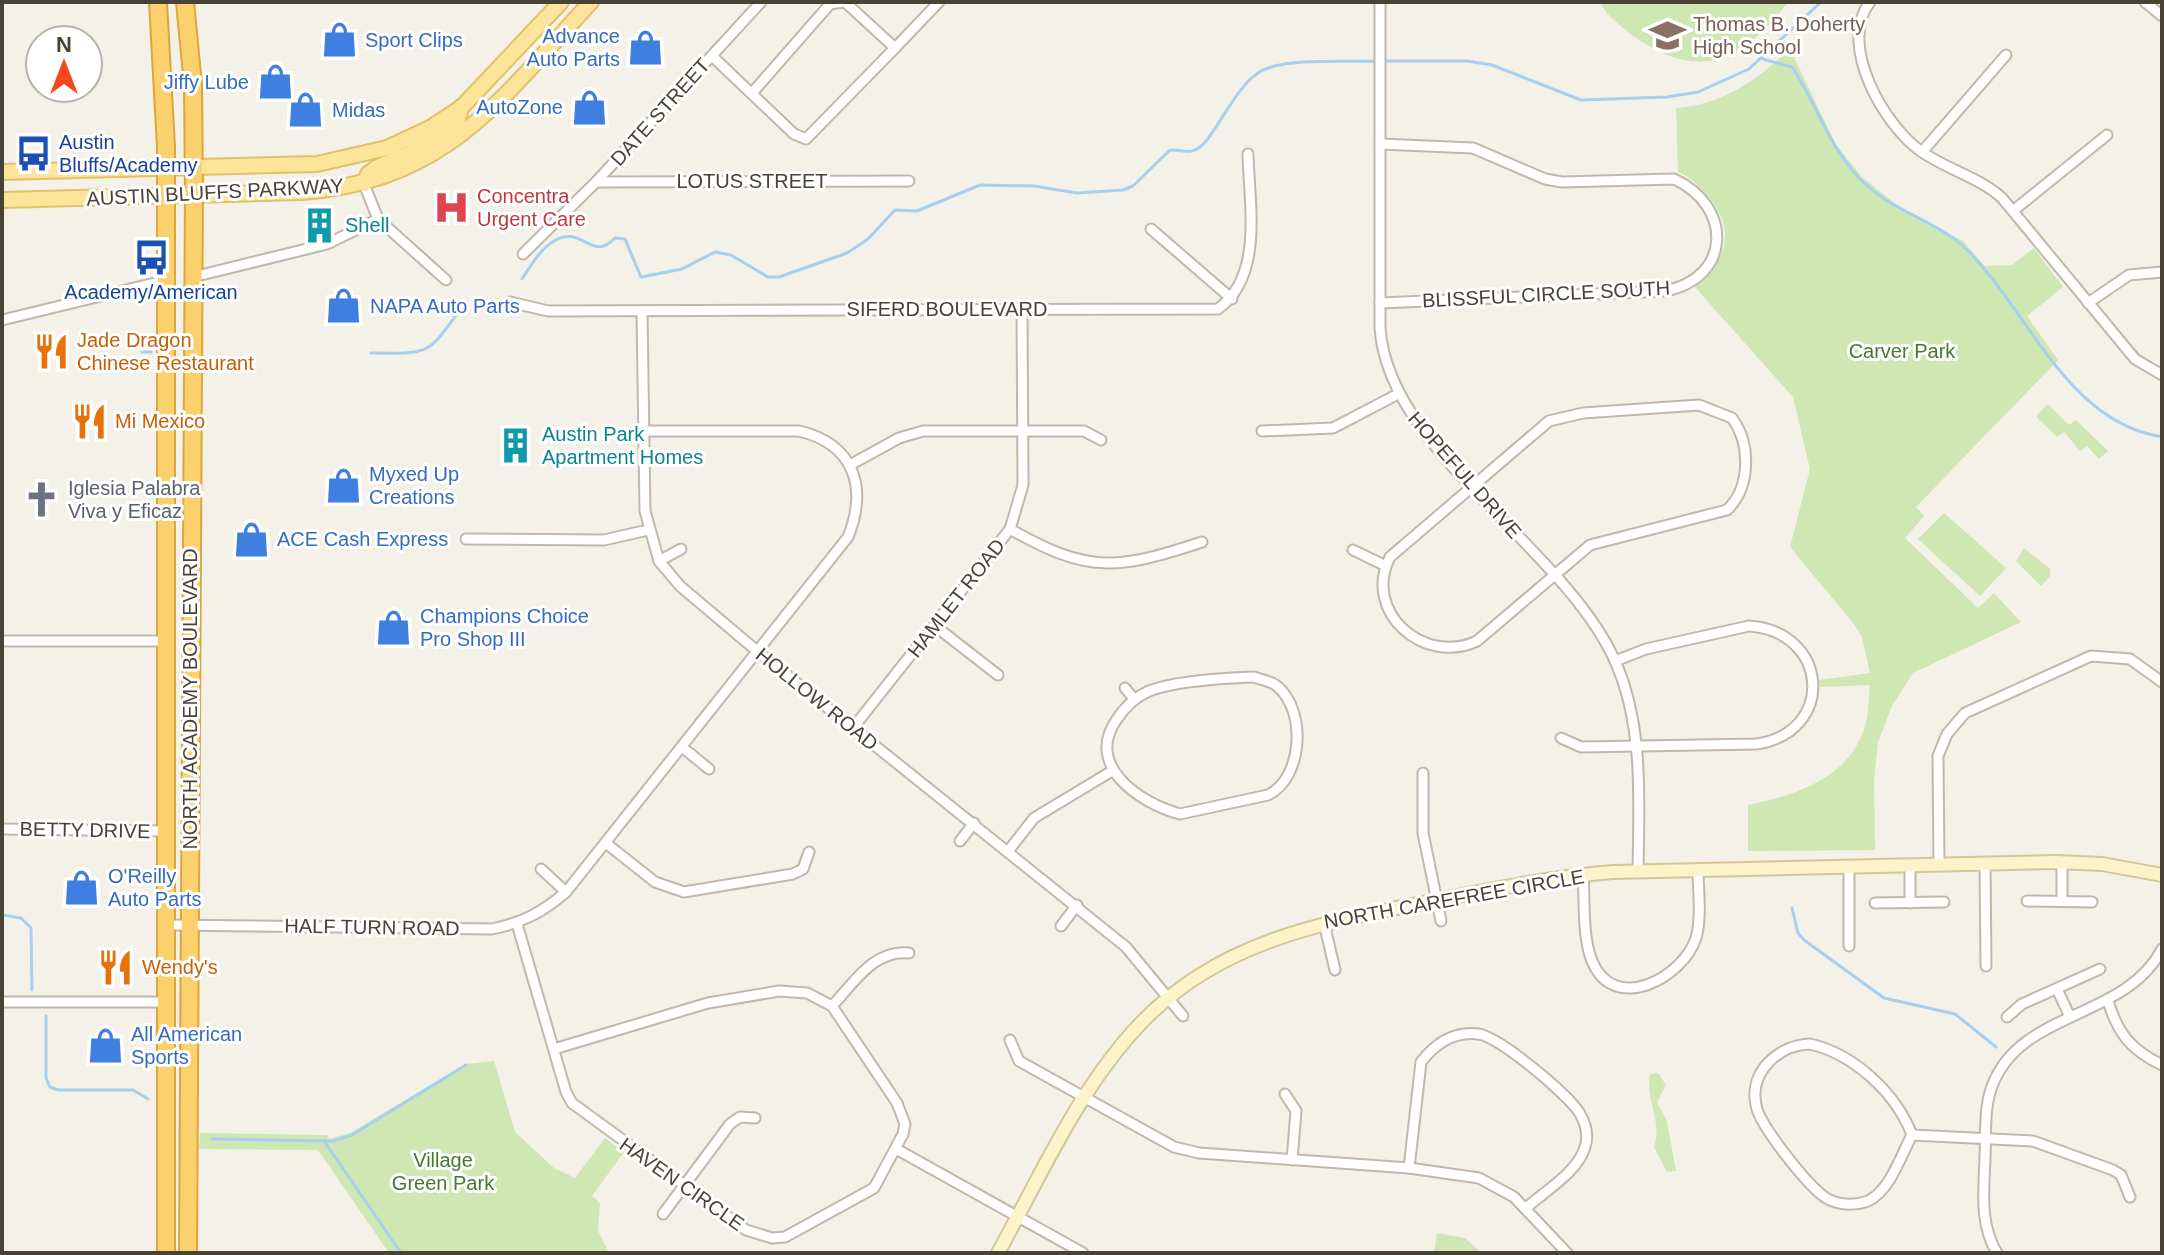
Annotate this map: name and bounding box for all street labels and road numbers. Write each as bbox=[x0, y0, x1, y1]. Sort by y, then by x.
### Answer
street label: DATE STREET bbox=[606, 54, 714, 170]
street label: LOTUS STREET bbox=[676, 170, 828, 192]
street label: AUSTIN BLUFFS PARKWAY bbox=[86, 174, 344, 210]
street label: BLISSFUL CIRCLE SOUTH bbox=[1421, 277, 1671, 311]
street label: SIFERD BOULEVARD bbox=[847, 298, 1047, 320]
street label: HOPEFUL DRIVE bbox=[1404, 407, 1526, 543]
street label: HAMLET ROAD bbox=[903, 534, 1009, 662]
street label: NORTH ACADEMY BOULEVARD bbox=[179, 548, 201, 850]
street label: HOLLOW ROAD bbox=[752, 643, 882, 755]
street label: BETTY DRIVE bbox=[19, 818, 151, 842]
street label: NORTH CAREFREE CIRCLE bbox=[1322, 865, 1586, 933]
street label: HALF TURN ROAD bbox=[284, 914, 460, 940]
street label: HAVEN CIRCLE bbox=[616, 1133, 748, 1235]

